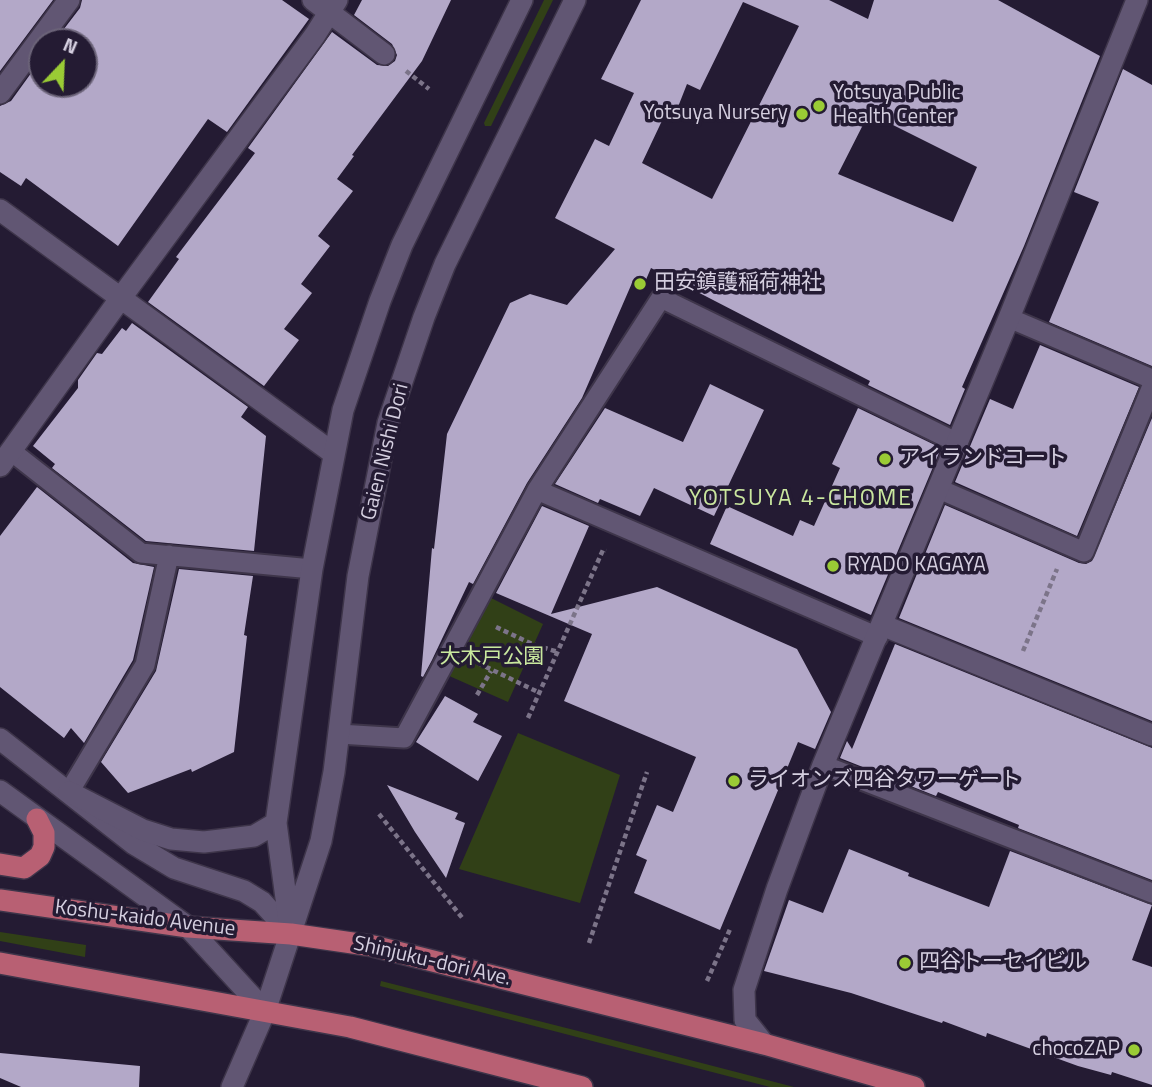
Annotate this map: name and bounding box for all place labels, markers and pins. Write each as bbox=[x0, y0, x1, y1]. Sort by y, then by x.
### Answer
place label: Yotsuya Public Health Center bbox=[833, 81, 960, 131]
marker: Yotsuya Public Health Center bbox=[811, 98, 827, 114]
place label: Yotsuya Nursery bbox=[643, 101, 788, 127]
marker: Yotsuya Nursery bbox=[794, 106, 810, 122]
place label: 田安鎮護稲荷神社 bbox=[654, 271, 822, 297]
marker: 田安鎮護稲荷神社 bbox=[632, 276, 648, 292]
place label: アイランドコート bbox=[899, 446, 1067, 472]
marker: アイランドコート bbox=[877, 451, 893, 467]
place label: RYADO KAGAYA bbox=[847, 553, 986, 579]
marker: RYADO KAGAYA bbox=[825, 558, 841, 574]
place label: ライオンズ四谷タワーゲート bbox=[748, 768, 1021, 794]
marker: ライオンズ四谷タワーゲート bbox=[726, 773, 742, 789]
place label: 四谷トーセイビル bbox=[919, 950, 1087, 976]
marker: 四谷トーセイビル bbox=[897, 955, 913, 971]
place label: chocoZAP bbox=[1032, 1037, 1120, 1063]
marker: chocoZAP bbox=[1126, 1042, 1142, 1058]

